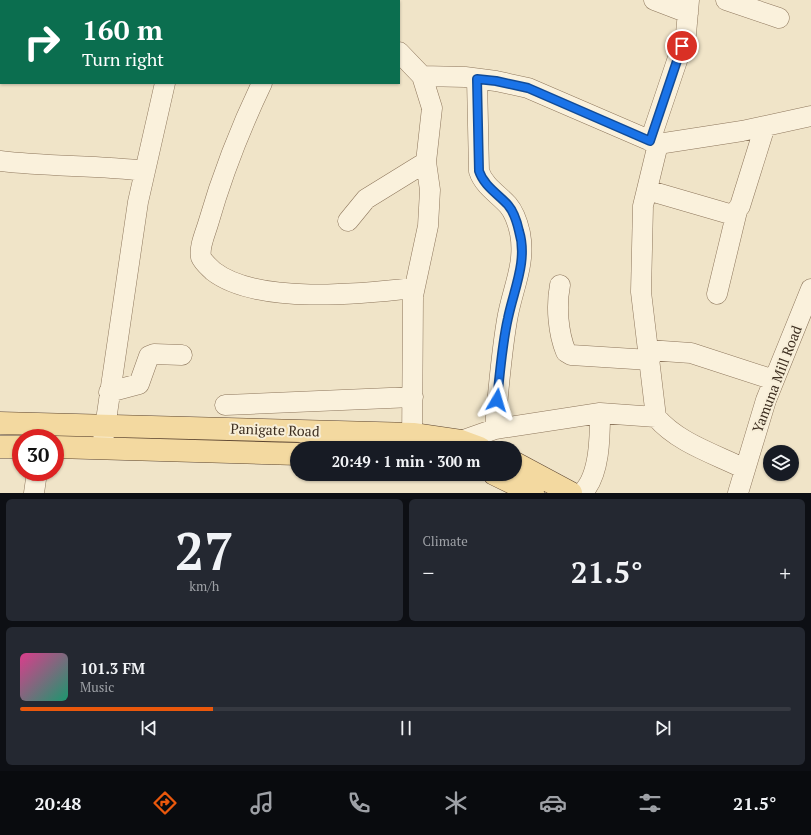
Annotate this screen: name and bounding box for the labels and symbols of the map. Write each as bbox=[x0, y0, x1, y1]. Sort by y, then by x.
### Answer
pin bbox=[665, 29, 699, 63]
street label: Yamuna Mill Road bbox=[747, 322, 806, 435]
position arrow bbox=[476, 379, 518, 421]
street label: Panigate Road bbox=[230, 418, 320, 441]
speed limit sign: 30 bbox=[12, 429, 64, 481]

